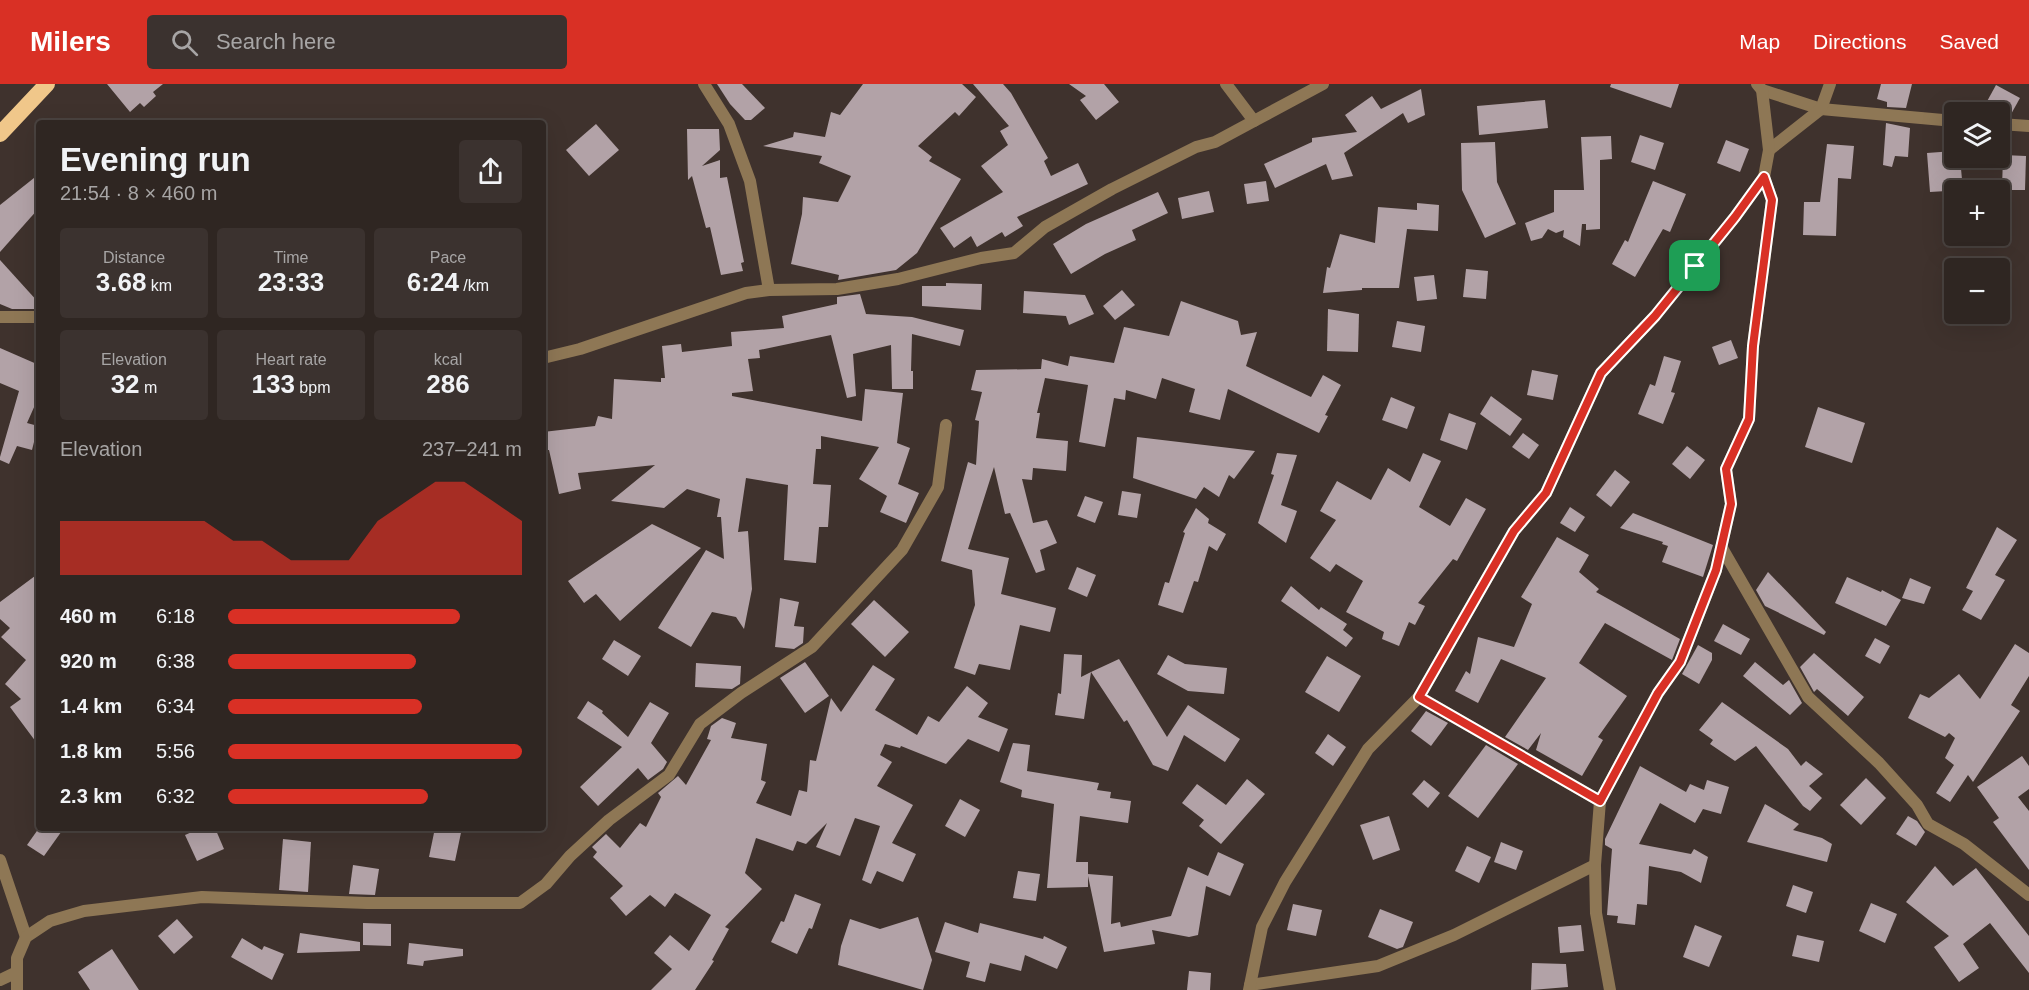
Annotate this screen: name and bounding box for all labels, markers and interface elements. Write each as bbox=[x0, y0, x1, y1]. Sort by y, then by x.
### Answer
search box bbox=[147, 15, 567, 69]
text: Milers bbox=[30, 26, 111, 57]
icon: search bbox=[168, 26, 201, 59]
text: Search here bbox=[216, 29, 336, 54]
text: Map bbox=[1739, 30, 1780, 53]
text: Directions bbox=[1813, 30, 1906, 53]
text: Saved bbox=[1939, 30, 1999, 53]
map controls bbox=[1944, 102, 2010, 324]
button: layers bbox=[1944, 102, 2010, 168]
button: share bbox=[459, 140, 522, 203]
text: Evening run bbox=[60, 141, 251, 178]
button: + bbox=[1944, 180, 2010, 246]
text: 21:54 · 8 × 460 m bbox=[60, 182, 217, 204]
pin bbox=[1669, 240, 1720, 291]
text: Distance bbox=[103, 249, 165, 266]
text: Time bbox=[274, 249, 308, 266]
text: Pace bbox=[430, 249, 466, 266]
icon: arrive bbox=[1678, 249, 1711, 282]
button: − bbox=[1944, 258, 2010, 324]
text: 3.68 bbox=[96, 267, 146, 297]
text: 23:33 bbox=[258, 267, 324, 297]
text: 6:24 bbox=[407, 267, 459, 297]
text: km bbox=[146, 277, 172, 294]
text: /km bbox=[459, 277, 489, 294]
text: Elevation bbox=[101, 351, 167, 368]
text: Heart rate bbox=[255, 351, 327, 368]
text: kcal bbox=[434, 351, 462, 368]
text: 32 bbox=[111, 369, 140, 399]
text: 133 bbox=[252, 369, 295, 399]
text: 286 bbox=[426, 369, 470, 399]
text: m bbox=[140, 379, 157, 396]
text: bpm bbox=[295, 379, 330, 396]
text: Elevation bbox=[60, 438, 142, 460]
text: 237–241 m bbox=[422, 438, 522, 460]
text: 460 m bbox=[60, 605, 117, 627]
text: 6:18 bbox=[156, 605, 195, 627]
text: 920 m bbox=[60, 650, 117, 672]
text: 6:38 bbox=[156, 650, 195, 672]
text: 1.4 km bbox=[60, 695, 122, 717]
text: 6:34 bbox=[156, 695, 195, 717]
text: 1.8 km bbox=[60, 740, 122, 762]
text: 5:56 bbox=[156, 740, 195, 762]
text: 2.3 km bbox=[60, 785, 122, 807]
text: 6:32 bbox=[156, 785, 195, 807]

